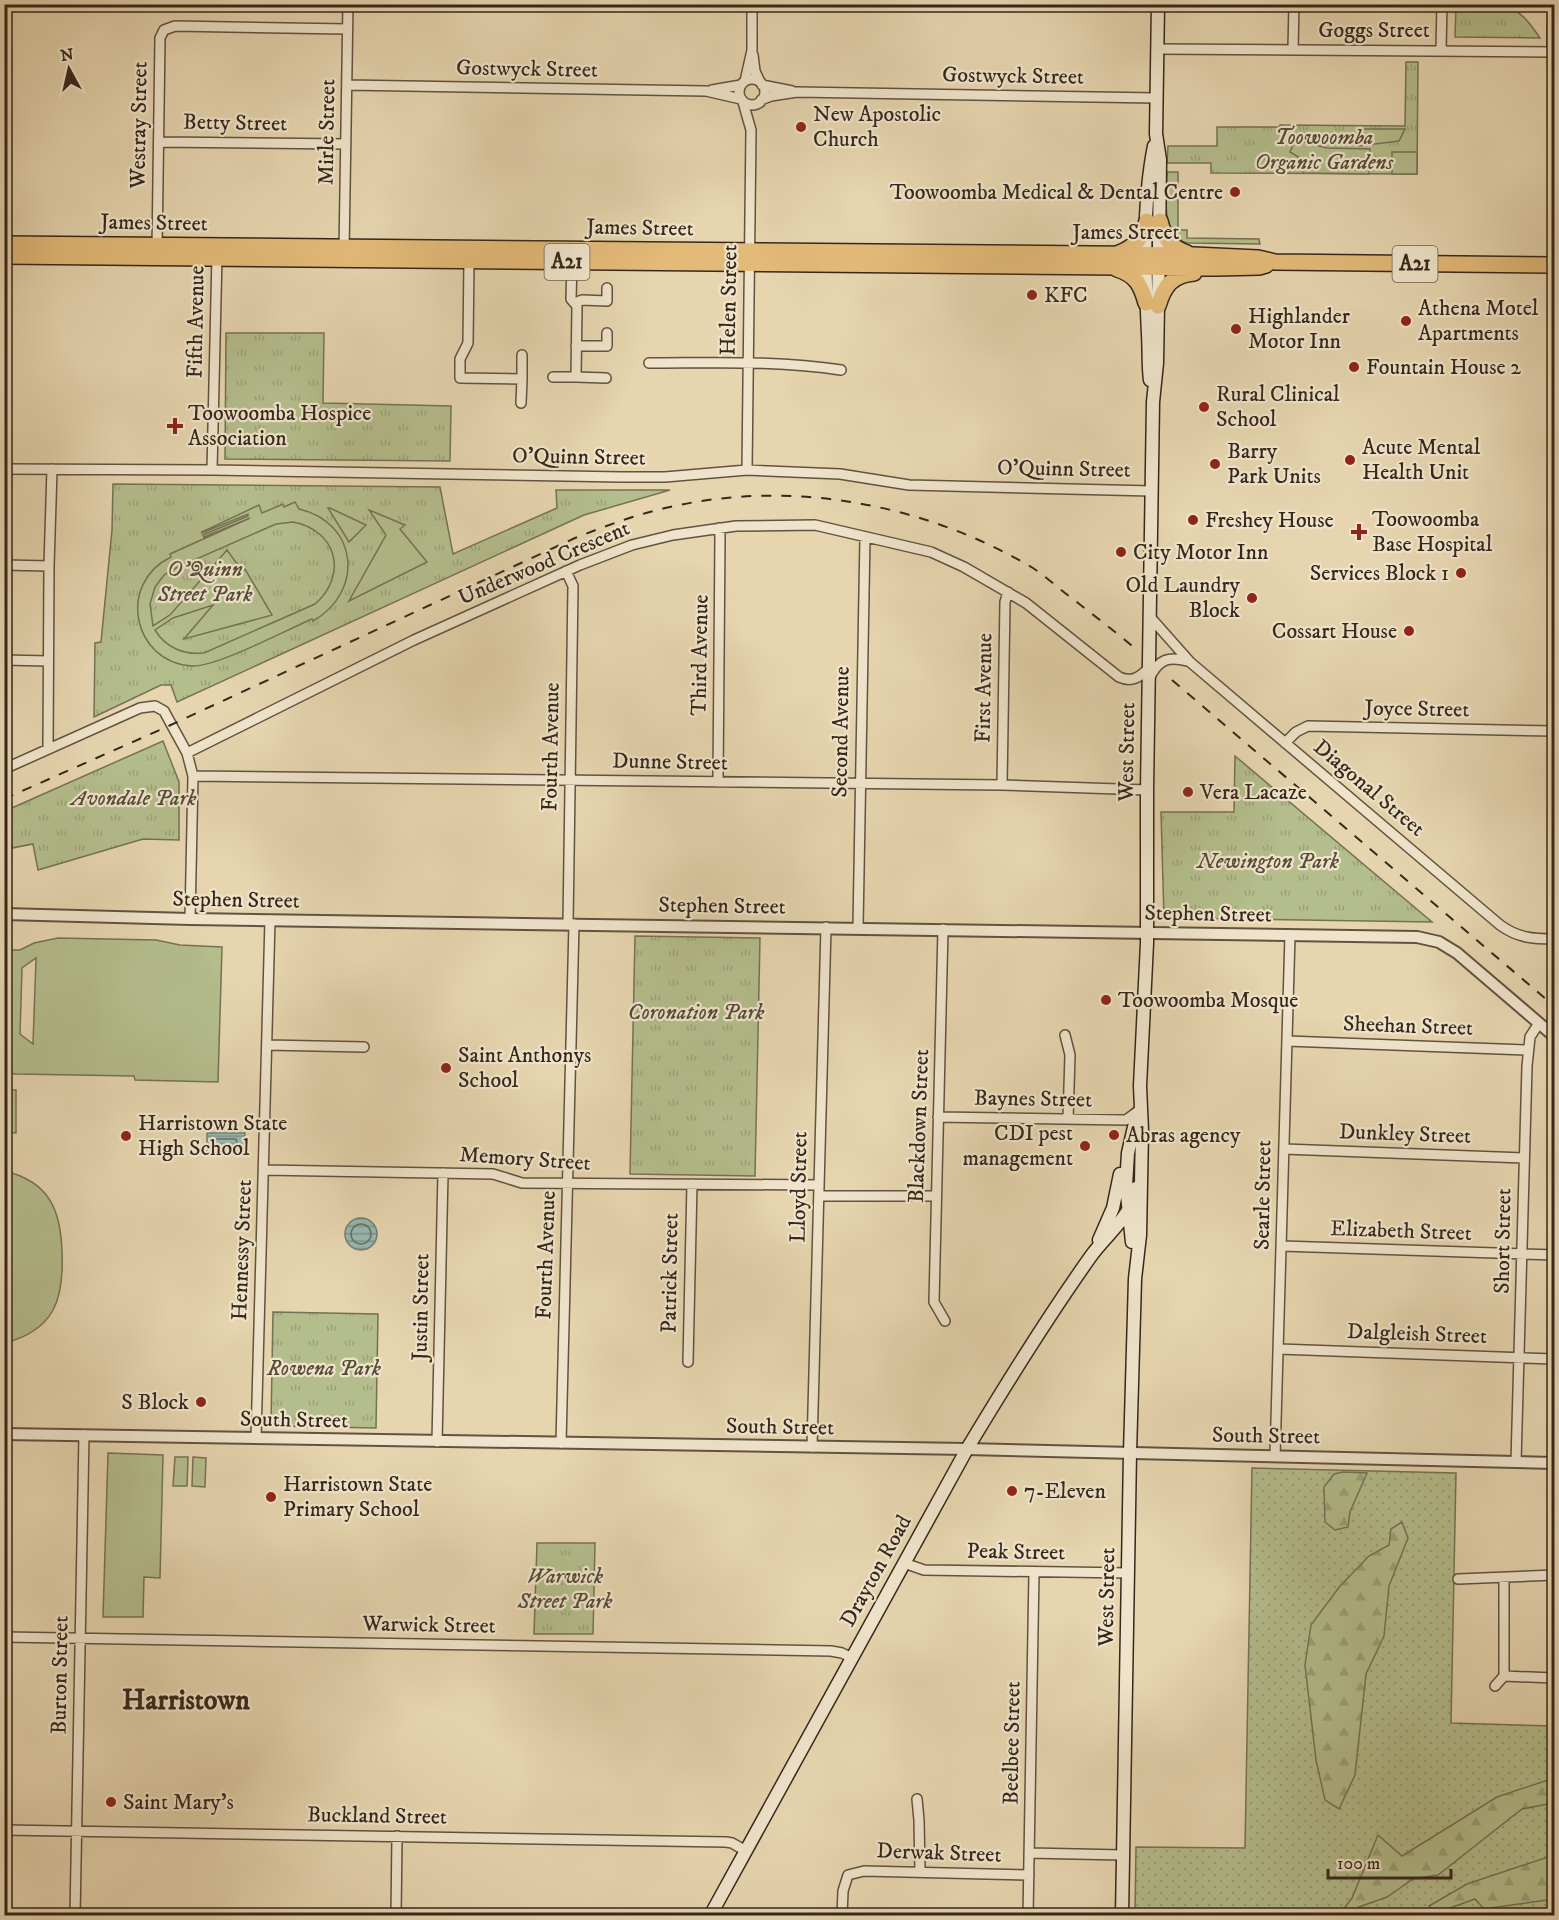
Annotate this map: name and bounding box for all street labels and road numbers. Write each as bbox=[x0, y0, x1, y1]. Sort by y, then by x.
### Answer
street label: Goggs Street bbox=[1318, 17, 1430, 44]
street label: Gostwyck Street bbox=[456, 54, 598, 84]
street label: Westray Street bbox=[124, 61, 154, 190]
street label: Gostwyck Street bbox=[942, 61, 1084, 91]
street label: Mirle Street bbox=[313, 79, 341, 185]
street label: Betty Street bbox=[183, 109, 287, 137]
street label: James Street bbox=[98, 209, 208, 237]
street label: James Street bbox=[584, 214, 694, 242]
street label: James Street bbox=[1070, 219, 1180, 246]
road number: A21 bbox=[544, 244, 590, 280]
street label: Helen Street bbox=[715, 244, 743, 356]
road number: A21 bbox=[1392, 246, 1438, 282]
street label: Fifth Avenue bbox=[182, 265, 210, 379]
street label: O'Quinn Street bbox=[512, 442, 646, 472]
street label: O'Quinn Street bbox=[997, 454, 1131, 484]
street label: Underwood Crescent bbox=[454, 515, 634, 611]
street label: Third Avenue bbox=[685, 594, 715, 716]
street label: First Avenue bbox=[970, 633, 998, 743]
street label: Second Avenue bbox=[826, 666, 856, 798]
street label: Fourth Avenue bbox=[536, 682, 566, 812]
street label: Joyce Street bbox=[1362, 695, 1470, 723]
street label: West Street bbox=[1113, 702, 1141, 803]
street label: Diagonal Street bbox=[1308, 734, 1430, 842]
street label: Dunne Street bbox=[612, 747, 728, 777]
street label: Stephen Street bbox=[172, 885, 300, 915]
street label: Stephen Street bbox=[658, 891, 786, 921]
street label: Stephen Street bbox=[1144, 899, 1272, 929]
street label: Sheehan Street bbox=[1342, 1010, 1474, 1042]
street label: Blackdown Street bbox=[903, 1049, 935, 1203]
street label: Baynes Street bbox=[974, 1084, 1092, 1114]
street label: Dunkley Street bbox=[1338, 1118, 1472, 1150]
street label: Lloyd Street bbox=[785, 1131, 813, 1243]
street label: Searle Street bbox=[1249, 1140, 1277, 1250]
street label: Memory Street bbox=[459, 1141, 591, 1177]
street label: Hennessy Street bbox=[226, 1179, 258, 1321]
street label: Short Street bbox=[1489, 1188, 1517, 1294]
street label: Fourth Avenue bbox=[530, 1190, 562, 1320]
street label: Patrick Street bbox=[655, 1213, 685, 1333]
street label: Elizabeth Street bbox=[1330, 1215, 1472, 1247]
street label: Justin Street bbox=[407, 1253, 435, 1363]
street label: Dalgleish Street bbox=[1347, 1318, 1487, 1350]
street label: South Street bbox=[240, 1406, 348, 1434]
street label: South Street bbox=[726, 1413, 834, 1441]
street label: South Street bbox=[1212, 1422, 1320, 1450]
street label: Drayton Road bbox=[834, 1510, 918, 1632]
street label: Peak Street bbox=[966, 1538, 1066, 1566]
street label: West Street bbox=[1093, 1547, 1121, 1648]
street label: Warwick Street bbox=[361, 1610, 496, 1640]
street label: Burton Street bbox=[45, 1615, 75, 1735]
street label: Beelbee Street bbox=[997, 1681, 1027, 1805]
street label: Buckland Street bbox=[307, 1801, 447, 1831]
street label: Derwak Street bbox=[876, 1837, 1002, 1869]

